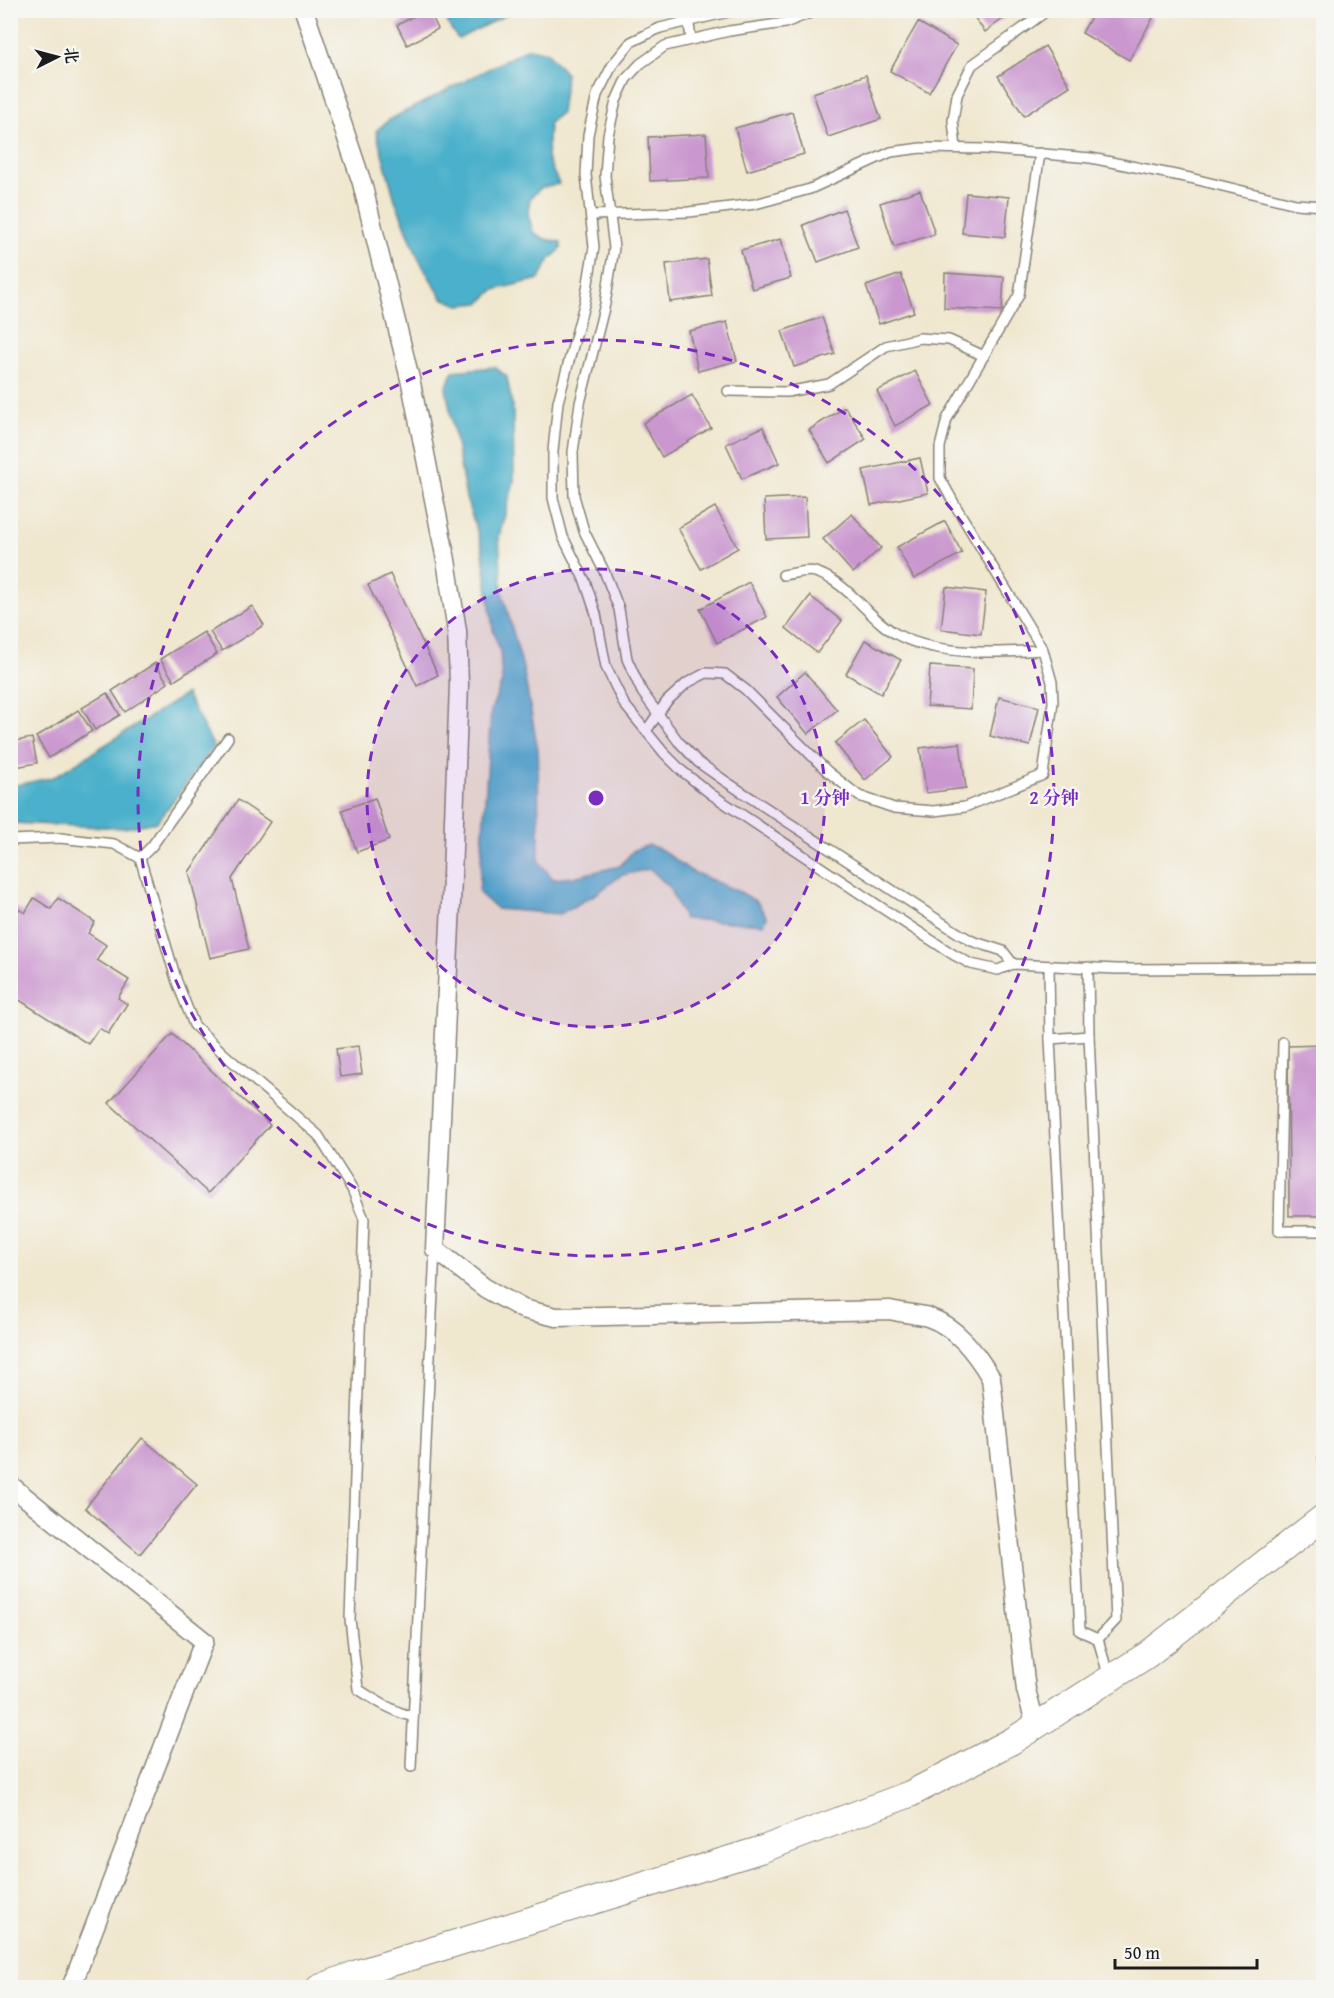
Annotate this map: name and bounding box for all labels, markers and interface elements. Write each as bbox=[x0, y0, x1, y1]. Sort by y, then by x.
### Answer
north arrow bbox=[27, 27, 87, 87]
text: 北 bbox=[59, 46, 85, 65]
text: 1 分钟 bbox=[800, 784, 850, 811]
text: 2 分钟 bbox=[1029, 784, 1079, 811]
centre of rings bbox=[586, 788, 606, 808]
scale bar bbox=[1115, 1932, 1258, 1970]
text: 50 m bbox=[1124, 1939, 1160, 1966]

